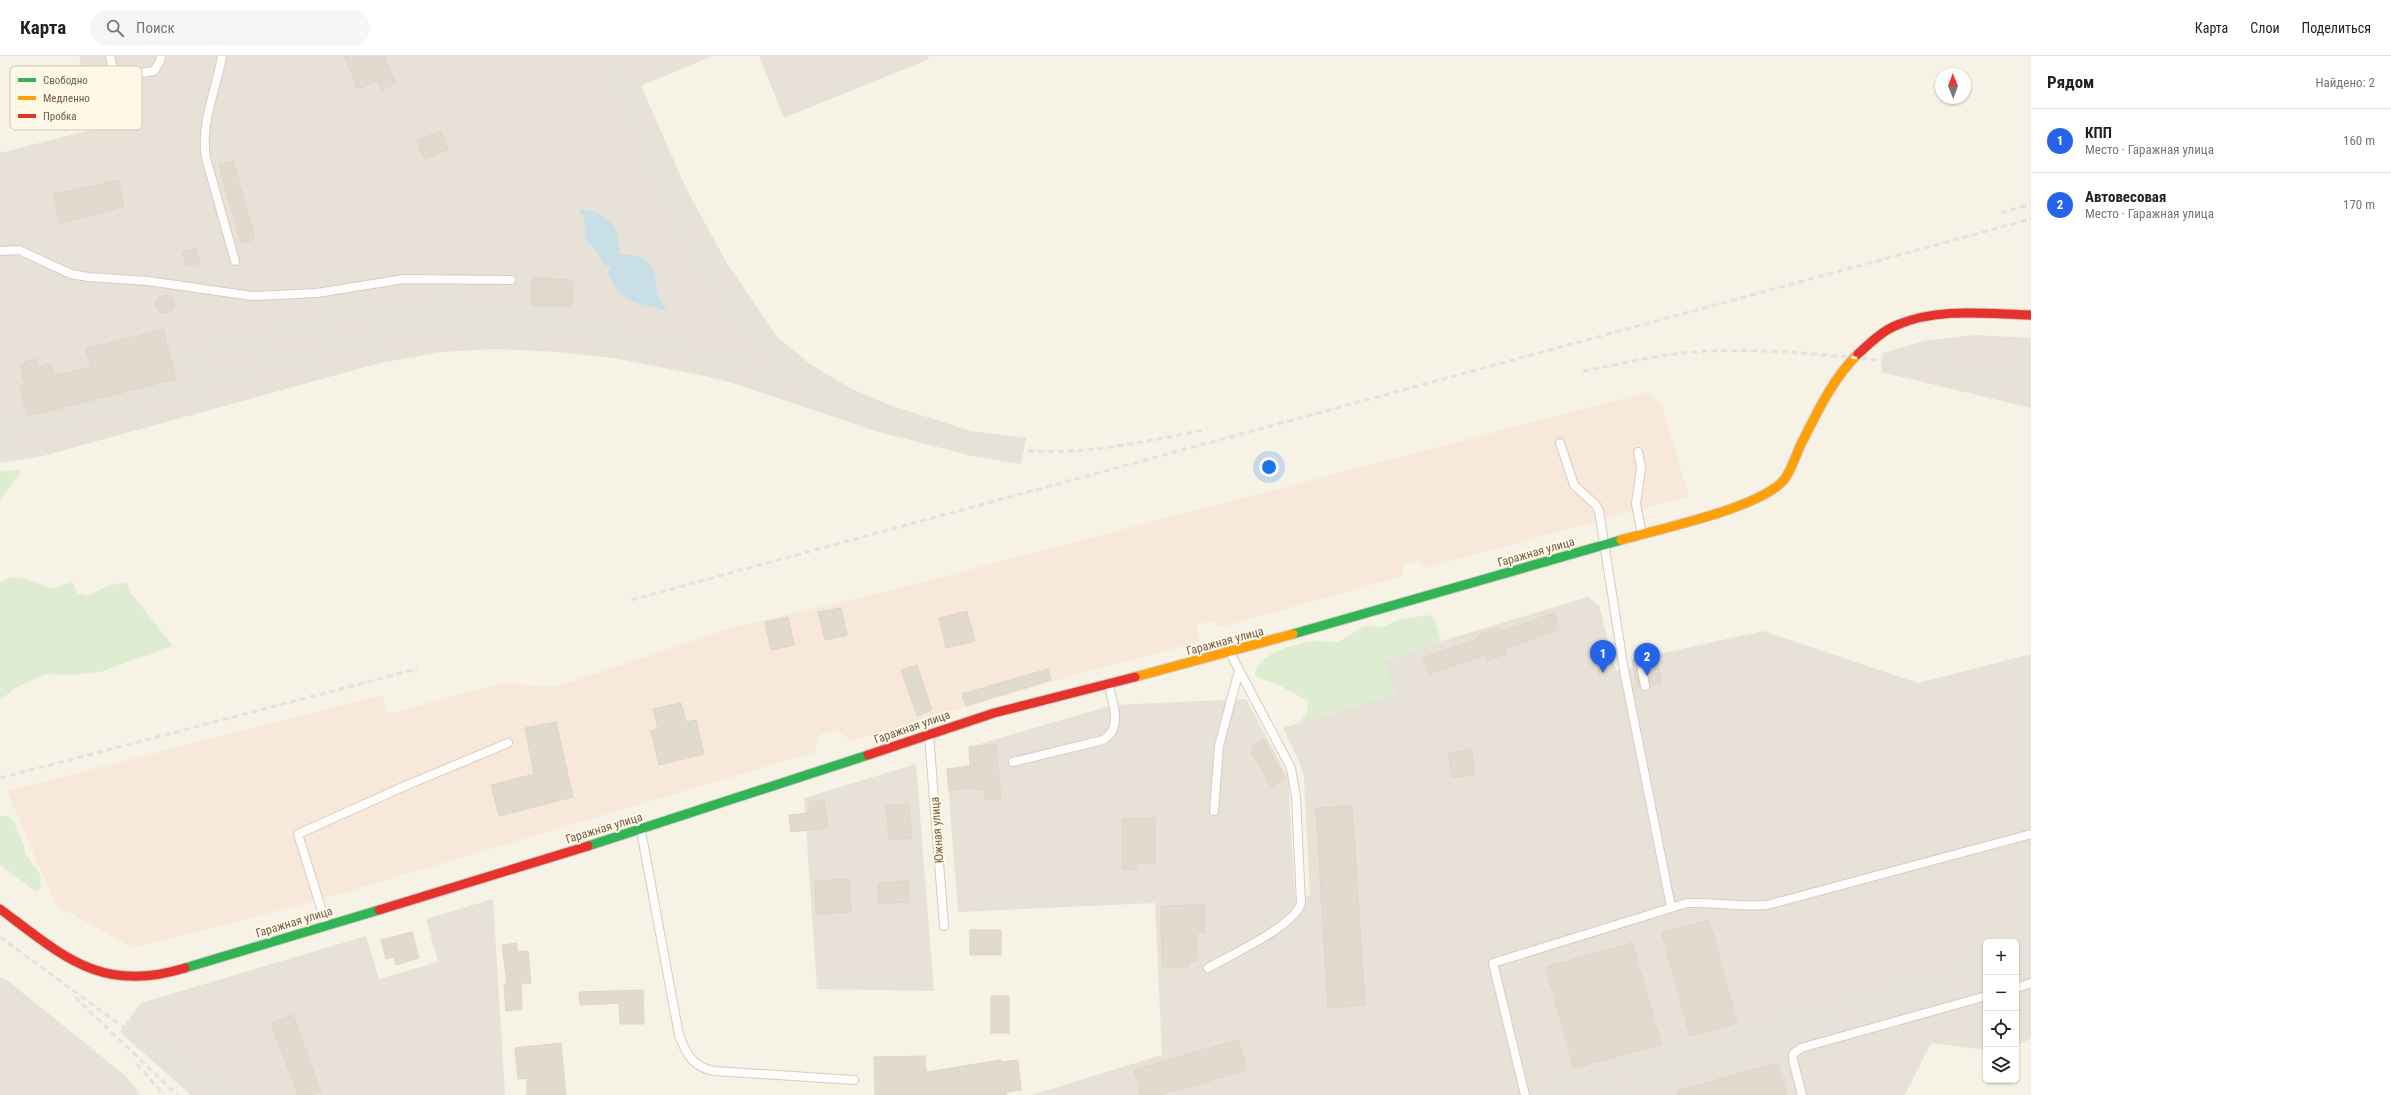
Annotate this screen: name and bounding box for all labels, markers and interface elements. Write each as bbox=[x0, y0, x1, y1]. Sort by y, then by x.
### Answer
search box bbox=[90, 10, 370, 46]
text: Карта bbox=[20, 16, 66, 39]
icon: search bbox=[104, 17, 126, 39]
text: Поиск bbox=[136, 19, 175, 37]
text: Карта bbox=[2195, 20, 2228, 36]
text: Слои bbox=[2250, 20, 2280, 36]
text: Поделиться bbox=[2302, 20, 2371, 36]
legend bbox=[10, 66, 142, 130]
north arrow bbox=[1935, 68, 1971, 104]
text: Рядом bbox=[2047, 72, 2094, 92]
text: Свободно bbox=[43, 74, 88, 87]
text: Найдено: 2 bbox=[2315, 75, 2375, 90]
text: Медленно bbox=[43, 92, 90, 105]
text: Пробка bbox=[43, 110, 77, 123]
text: КПП bbox=[2085, 124, 2112, 142]
text: 1 bbox=[2057, 133, 2063, 148]
text: 160 m bbox=[2343, 133, 2375, 148]
text: Место · Гаражная улица bbox=[2085, 142, 2214, 157]
text: Автовесовая bbox=[2085, 188, 2166, 206]
text: 2 bbox=[2057, 197, 2063, 212]
text: 170 m bbox=[2343, 197, 2375, 212]
text: Место · Гаражная улица bbox=[2085, 206, 2214, 221]
your location bbox=[1259, 457, 1279, 477]
street label: Гаражная улица bbox=[1496, 534, 1576, 570]
street label: Гаражная улица bbox=[1185, 624, 1265, 658]
pin: 1 bbox=[1590, 640, 1616, 673]
pin: 2 bbox=[1634, 643, 1660, 676]
street label: Гаражная улица bbox=[872, 707, 952, 747]
street label: Южная улица bbox=[928, 796, 946, 864]
street label: Гаражная улица bbox=[564, 810, 644, 846]
street label: Гаражная улица bbox=[254, 904, 334, 940]
map controls bbox=[1983, 939, 2019, 1083]
button: + bbox=[1983, 939, 2019, 975]
button: − bbox=[1983, 975, 2019, 1011]
button: locate bbox=[1983, 1011, 2019, 1047]
button: layers bbox=[1983, 1047, 2019, 1083]

